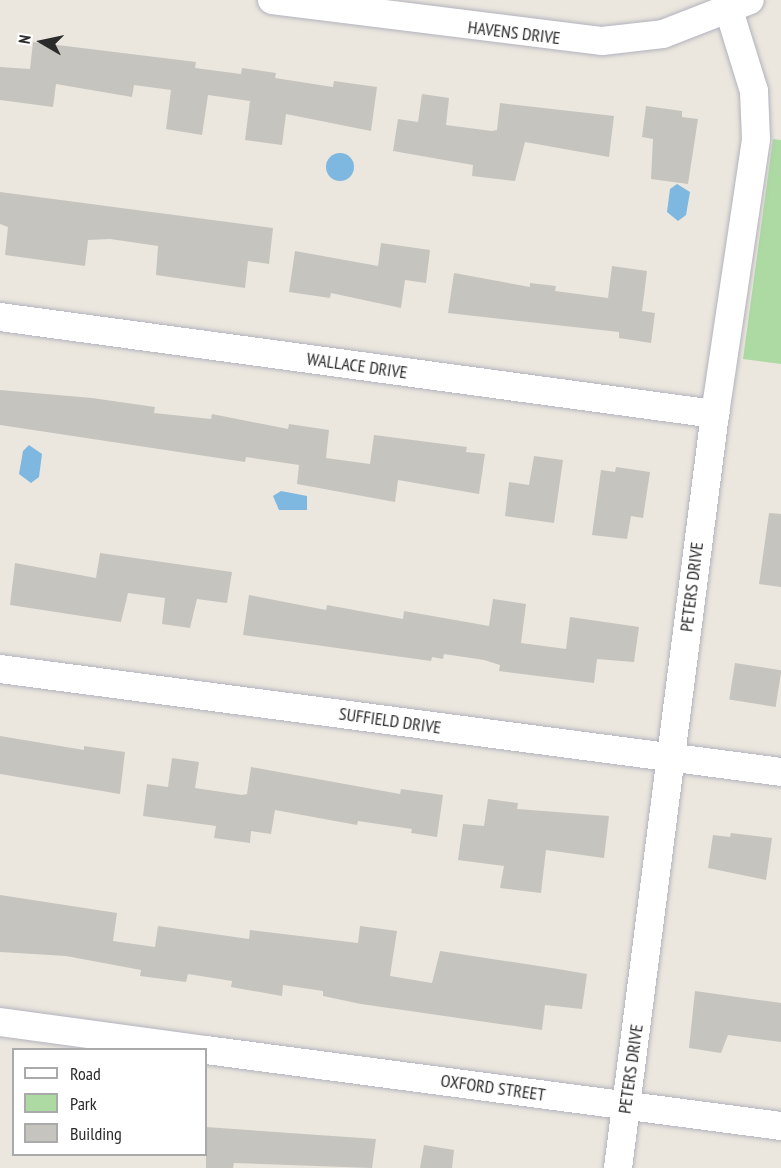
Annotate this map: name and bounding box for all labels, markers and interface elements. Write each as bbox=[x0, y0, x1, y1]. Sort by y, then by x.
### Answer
north arrow bbox=[12, 12, 72, 72]
street label: HAVENS DRIVE bbox=[467, 17, 561, 49]
text: N bbox=[14, 33, 35, 45]
street label: WALLACE DRIVE bbox=[305, 348, 409, 384]
street label: PETERS DRIVE bbox=[676, 541, 708, 633]
street label: SUFFIELD DRIVE bbox=[338, 703, 442, 739]
street label: PETERS DRIVE bbox=[614, 1023, 648, 1115]
legend bbox=[12, 1048, 207, 1156]
text: Road bbox=[70, 1062, 101, 1085]
street label: OXFORD STREET bbox=[439, 1070, 547, 1106]
text: Park bbox=[70, 1092, 97, 1115]
text: Building bbox=[70, 1122, 122, 1145]

